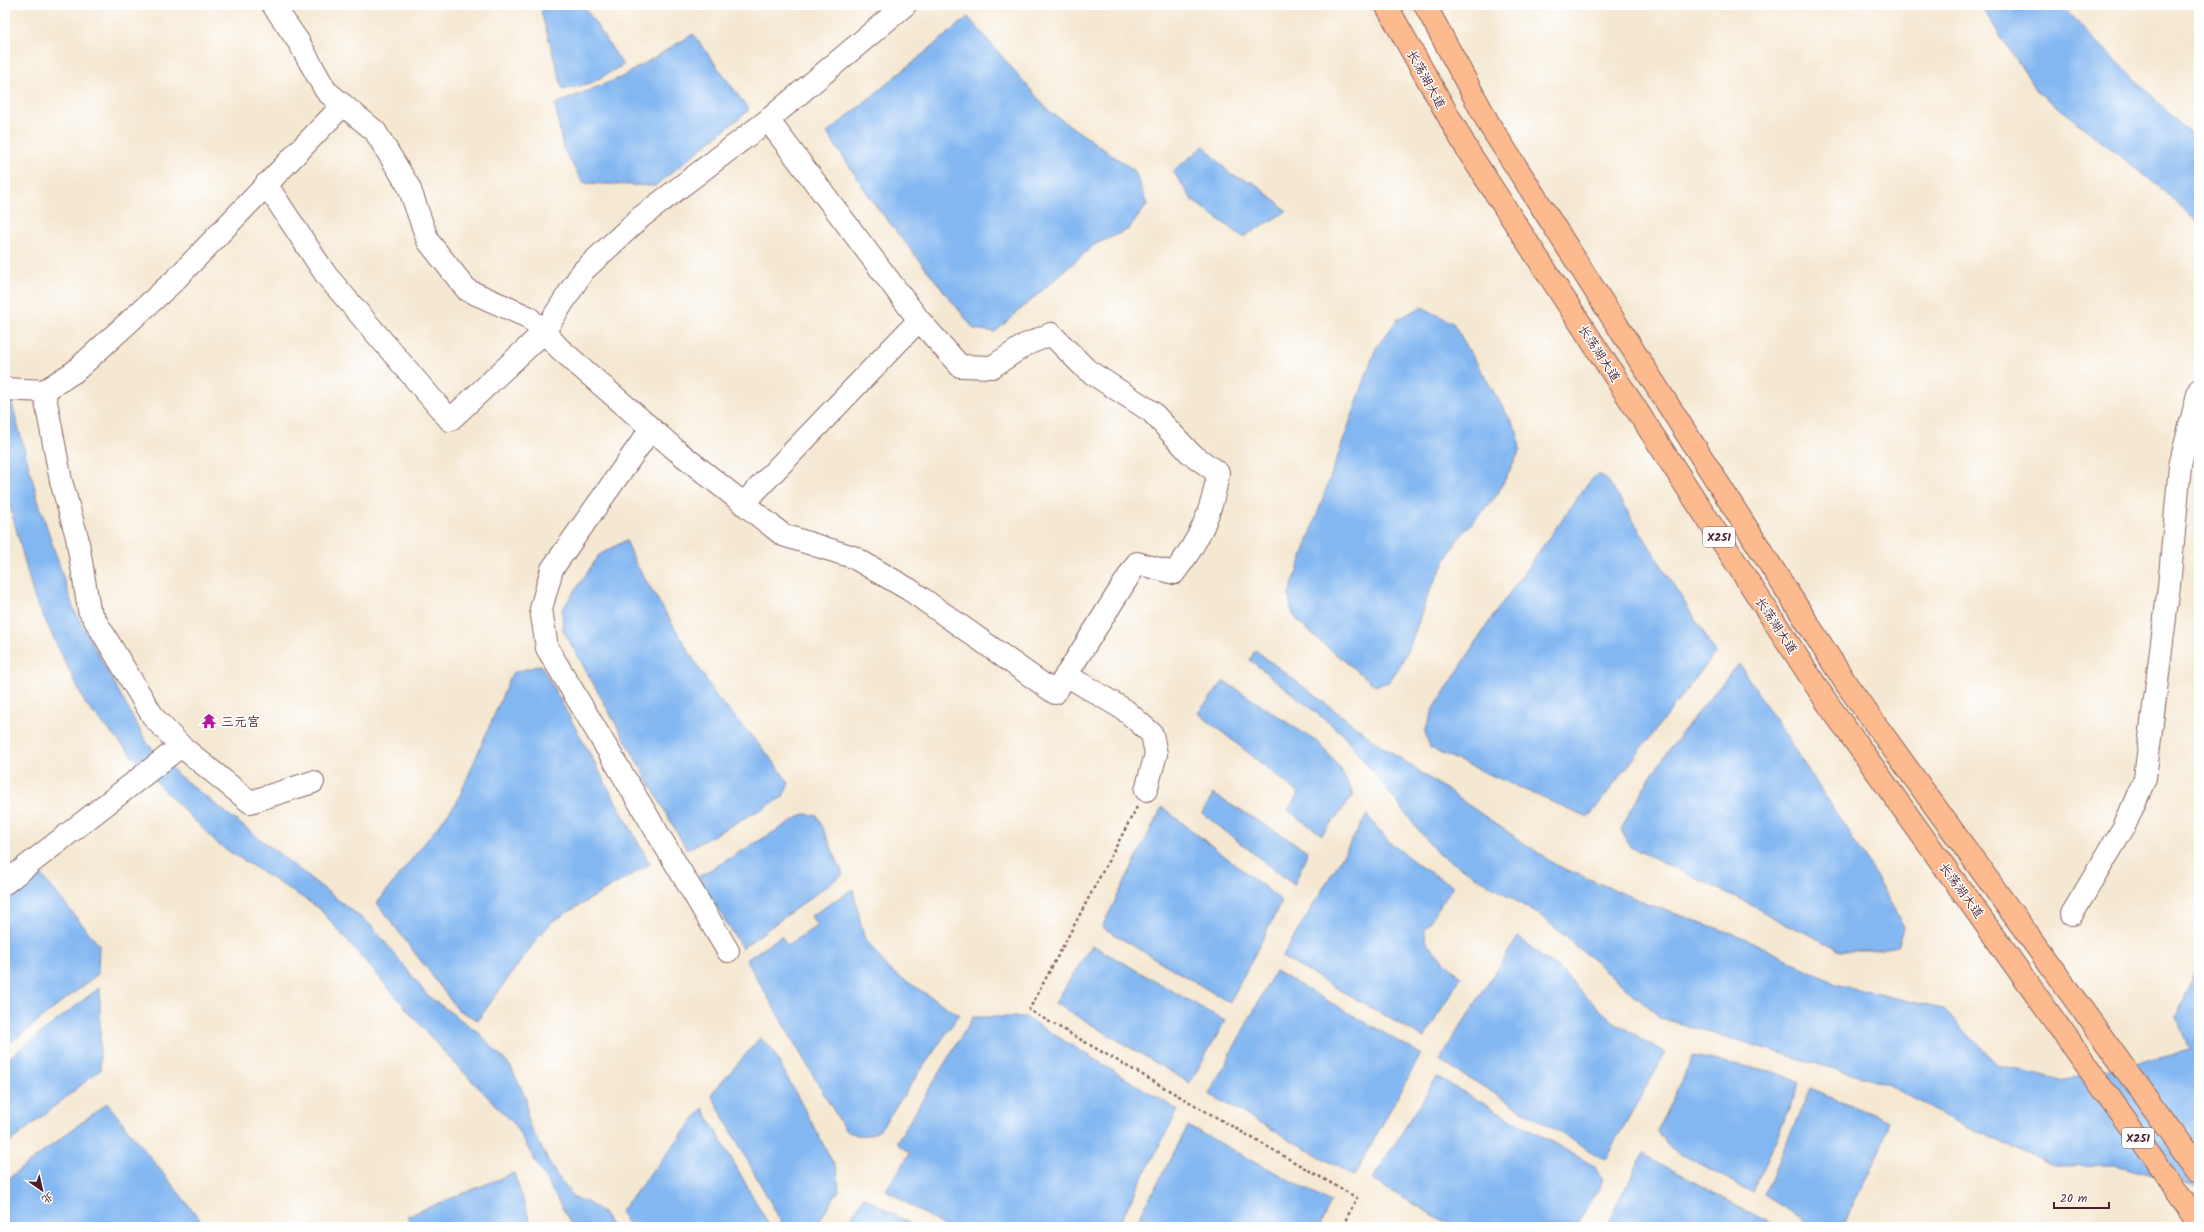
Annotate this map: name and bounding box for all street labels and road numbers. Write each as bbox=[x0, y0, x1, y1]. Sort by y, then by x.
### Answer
street label: 长荡湖大道 bbox=[1401, 46, 1451, 113]
street label: 长荡湖大道 bbox=[1572, 321, 1625, 387]
road number: X251 bbox=[1703, 527, 1735, 547]
street label: 长荡湖大道 bbox=[1749, 593, 1802, 659]
street label: 长荡湖大道 bbox=[1933, 858, 1988, 923]
road number: X251 bbox=[2122, 1128, 2154, 1148]

